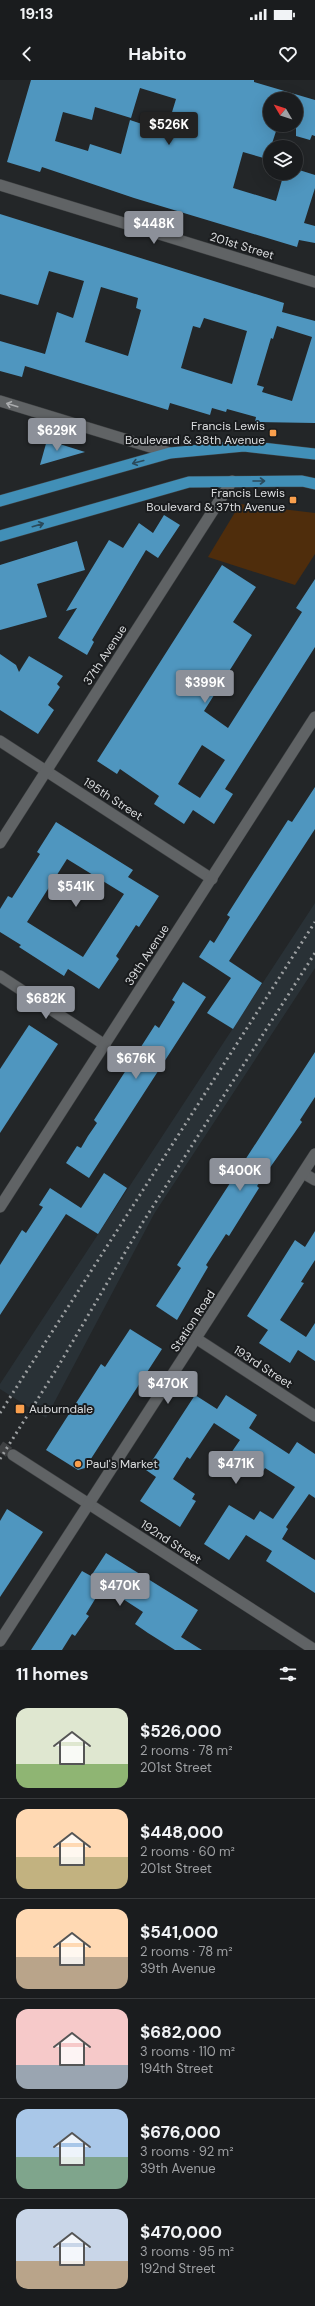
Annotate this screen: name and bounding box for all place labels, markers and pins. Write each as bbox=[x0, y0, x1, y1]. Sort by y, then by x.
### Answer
pin: $526K bbox=[141, 112, 197, 146]
pin: $448K bbox=[126, 211, 182, 245]
pin: $629K bbox=[29, 418, 85, 452]
place label: Francis Lewis Boulevard & 38th Avenue bbox=[125, 418, 265, 448]
marker: Francis Lewis Boulevard & 38th Avenue bbox=[268, 428, 278, 438]
place label: Francis Lewis Boulevard & 37th Avenue bbox=[146, 485, 285, 515]
marker: Francis Lewis Boulevard & 37th Avenue bbox=[288, 495, 298, 505]
pin: $399K bbox=[177, 670, 233, 704]
pin: $541K bbox=[48, 874, 104, 908]
pin: $682K bbox=[18, 986, 74, 1020]
pin: $676K bbox=[108, 1046, 164, 1080]
pin: $400K bbox=[212, 1158, 268, 1192]
pin: $470K bbox=[140, 1371, 196, 1405]
place label: Auburndale bbox=[29, 1401, 93, 1417]
marker: Auburndale bbox=[14, 1403, 26, 1415]
pin: $471K bbox=[208, 1451, 264, 1485]
place label: Paul's Market bbox=[86, 1456, 158, 1472]
marker: Paul's Market bbox=[73, 1459, 83, 1469]
pin: $470K bbox=[92, 1573, 148, 1607]

